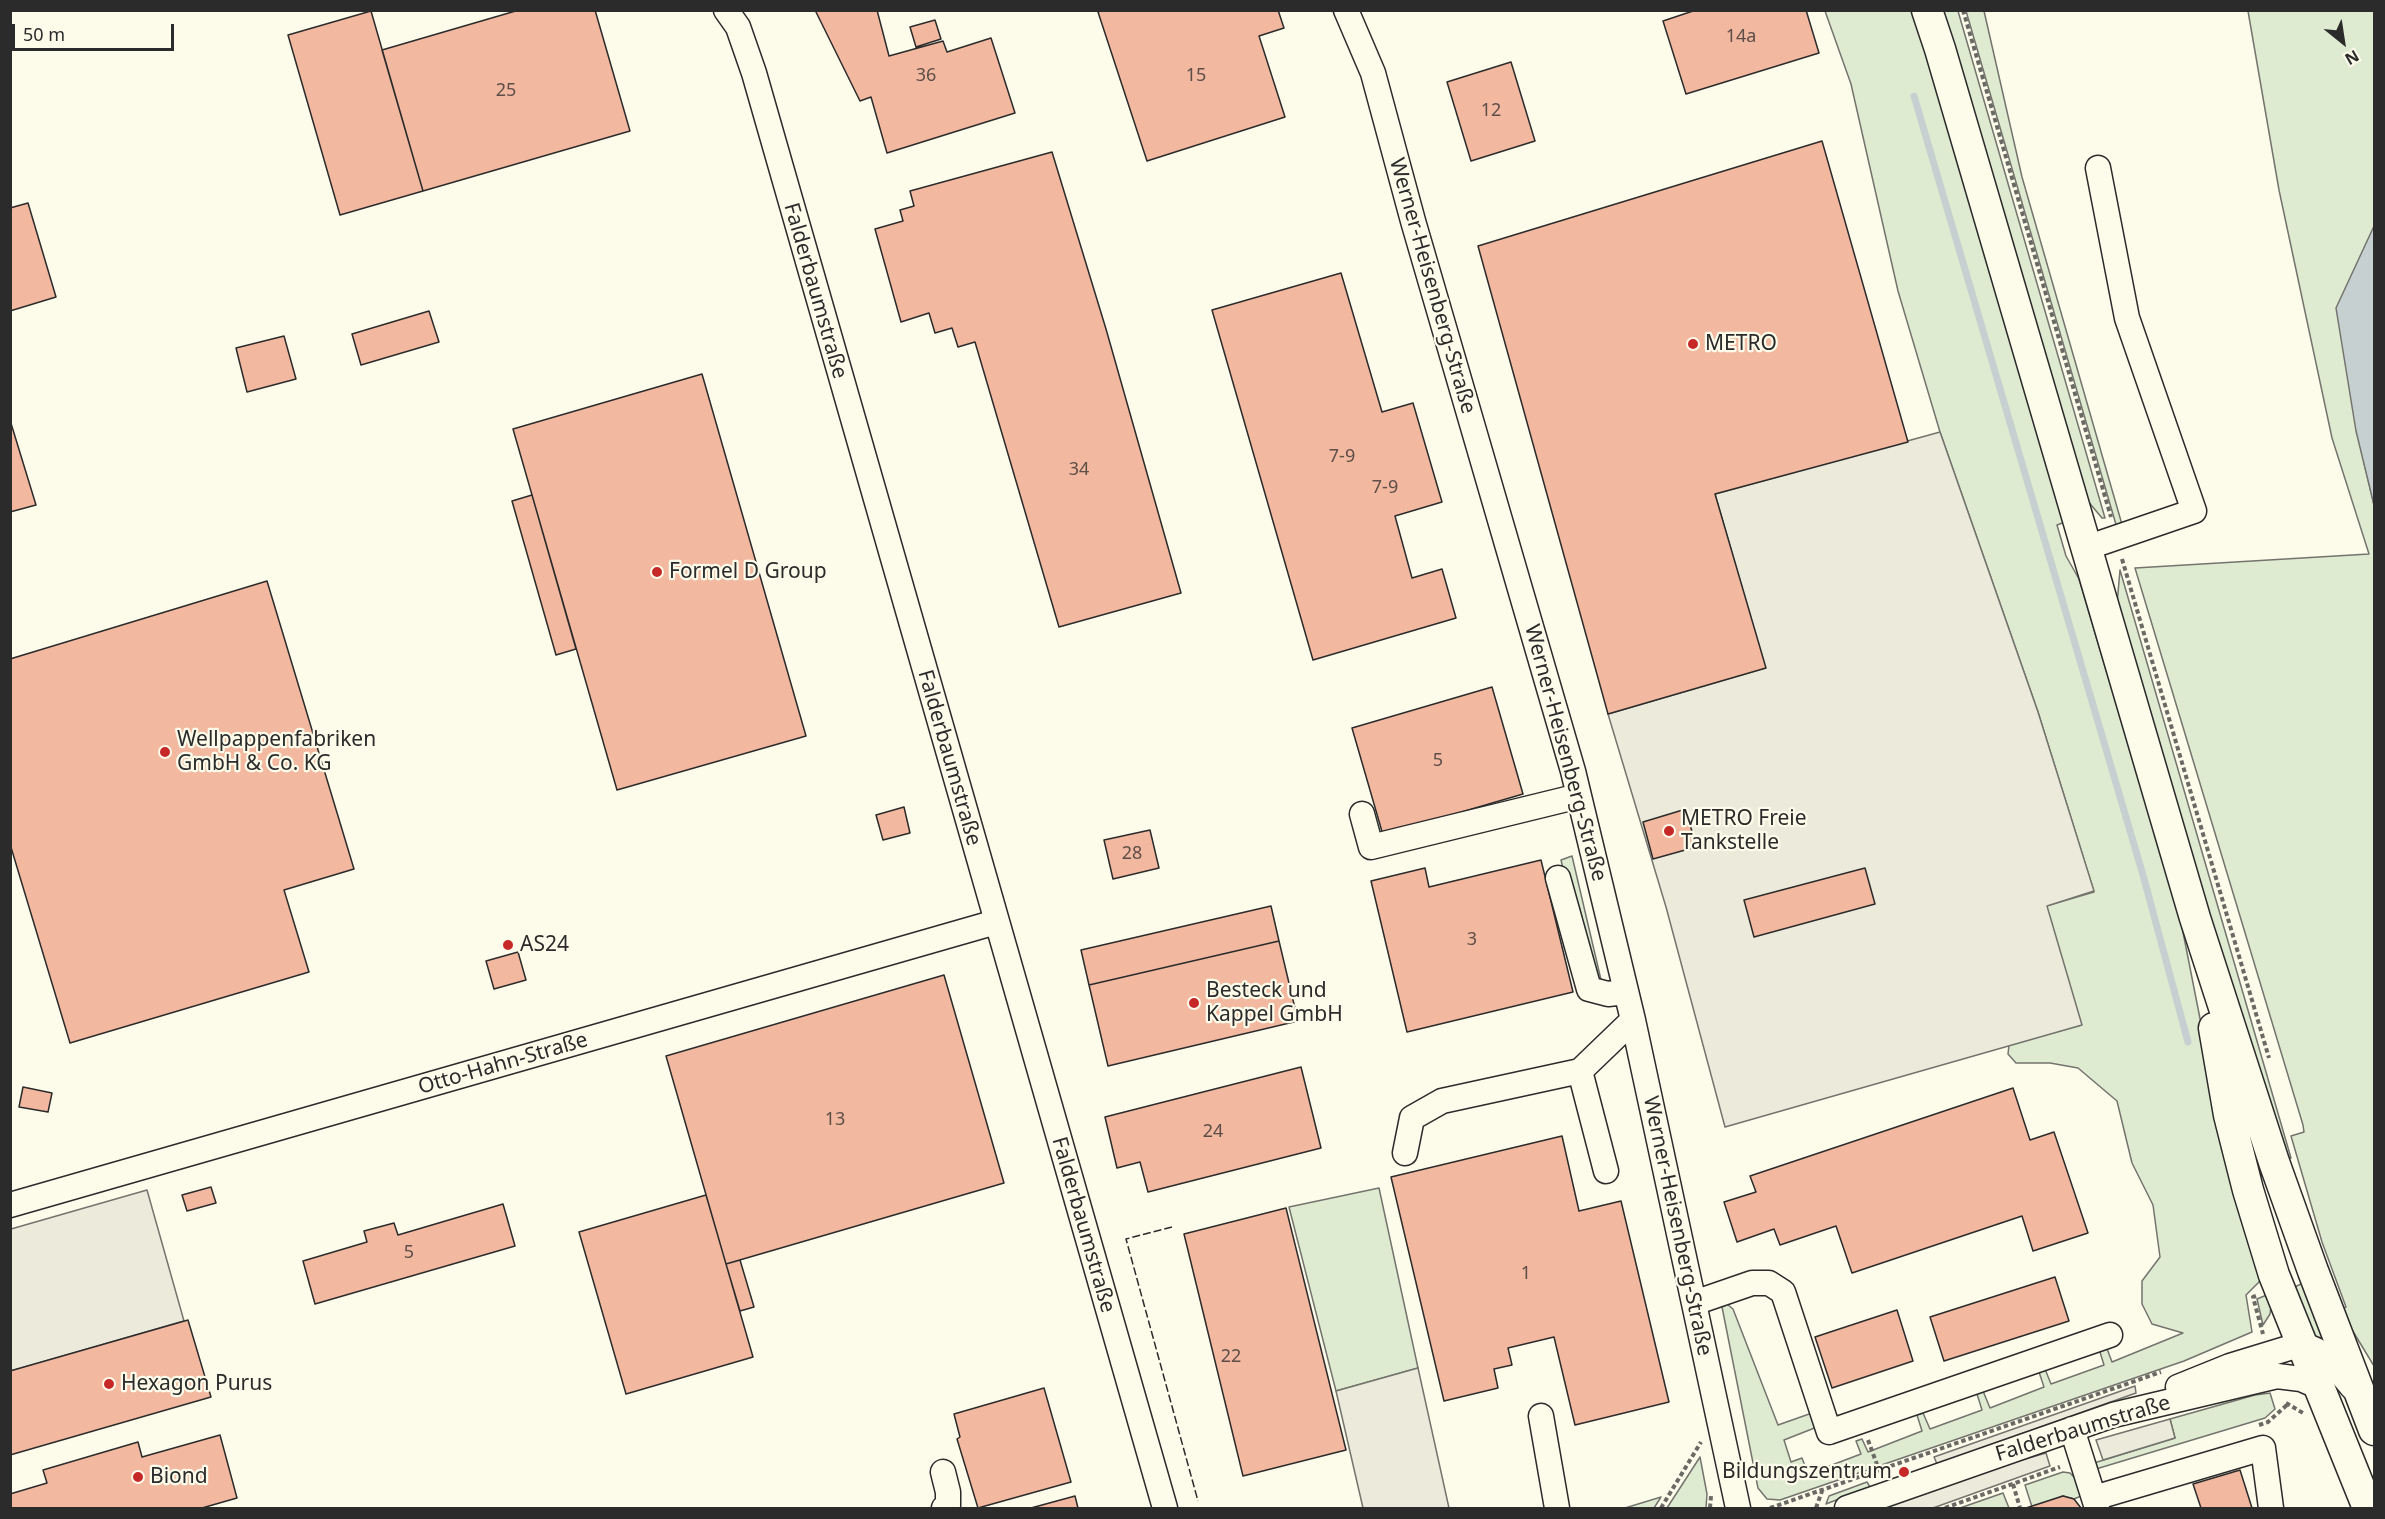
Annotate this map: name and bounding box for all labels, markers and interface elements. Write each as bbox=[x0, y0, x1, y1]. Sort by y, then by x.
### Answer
scale bar bbox=[15, 12, 177, 50]
north arrow bbox=[2313, 12, 2373, 72]
text: 50 m bbox=[23, 22, 65, 46]
house number: 14a bbox=[1726, 26, 1756, 48]
text: N bbox=[2341, 45, 2363, 70]
house number: 36 bbox=[916, 65, 936, 87]
house number: 15 bbox=[1186, 65, 1206, 87]
house number: 25 bbox=[496, 80, 516, 102]
house number: 12 bbox=[1481, 100, 1501, 122]
street label: Werner-Heisenberg-Straße bbox=[1383, 155, 1481, 417]
street label: Falderbaumstraße bbox=[778, 200, 852, 382]
place label: METRO bbox=[1705, 331, 1777, 357]
marker: METRO bbox=[1686, 337, 1700, 351]
house number: 7-9 bbox=[1329, 446, 1355, 468]
house number: 34 bbox=[1069, 459, 1089, 481]
house number: 7-9 bbox=[1372, 477, 1398, 499]
place label: Formel D Group bbox=[669, 559, 827, 585]
marker: Formel D Group bbox=[650, 565, 664, 579]
street label: Werner-Heisenberg-Straße bbox=[1519, 622, 1611, 884]
street label: Falderbaumstraße bbox=[912, 667, 986, 849]
place label: Wellpappenfabriken GmbH & Co. KG bbox=[177, 727, 376, 777]
marker: Wellpappenfabriken GmbH & Co. KG bbox=[158, 745, 172, 759]
house number: 5 bbox=[1433, 750, 1443, 772]
place label: METRO Freie Tankstelle bbox=[1681, 806, 1807, 856]
marker: METRO Freie Tankstelle bbox=[1662, 824, 1676, 838]
house number: 28 bbox=[1122, 843, 1142, 865]
house number: 3 bbox=[1467, 929, 1477, 951]
place label: AS24 bbox=[520, 932, 569, 958]
marker: AS24 bbox=[501, 938, 515, 952]
place label: Besteck und Kappel GmbH bbox=[1206, 978, 1343, 1028]
marker: Besteck und Kappel GmbH bbox=[1187, 996, 1201, 1010]
street label: Otto-Hahn-Straße bbox=[415, 1028, 591, 1100]
street label: Werner-Heisenberg-Straße bbox=[1637, 1094, 1717, 1358]
house number: 13 bbox=[825, 1109, 845, 1131]
house number: 24 bbox=[1203, 1121, 1223, 1143]
street label: Falderbaumstraße bbox=[1046, 1134, 1120, 1316]
house number: 5 bbox=[404, 1242, 414, 1264]
house number: 1 bbox=[1521, 1263, 1531, 1285]
house number: 22 bbox=[1221, 1346, 1241, 1368]
place label: Hexagon Purus bbox=[121, 1371, 272, 1397]
marker: Hexagon Purus bbox=[102, 1377, 116, 1391]
street label: Falderbaumstraße bbox=[1992, 1390, 2174, 1468]
place label: Bildungszentrum bbox=[1722, 1459, 1892, 1485]
place label: Biond bbox=[150, 1464, 208, 1490]
marker: Bildungszentrum bbox=[1897, 1465, 1911, 1479]
marker: Biond bbox=[131, 1470, 145, 1484]

